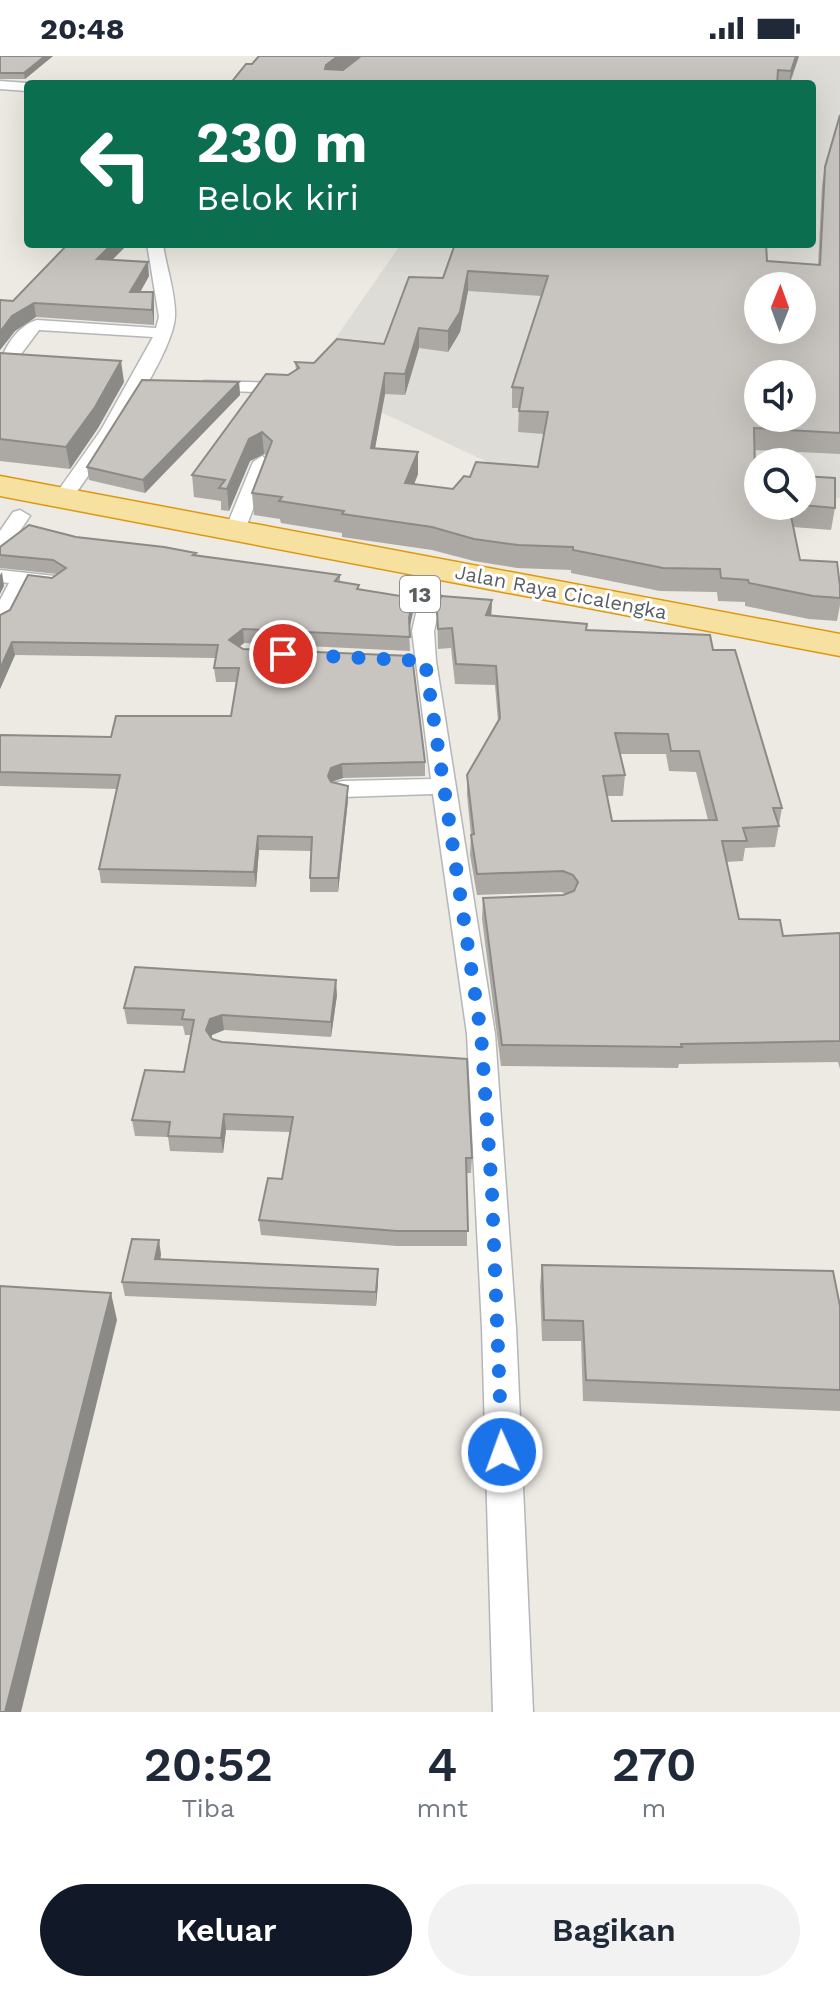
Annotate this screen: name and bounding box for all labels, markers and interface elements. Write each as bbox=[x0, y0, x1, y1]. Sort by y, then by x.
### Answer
text: 20:48 bbox=[40, 11, 124, 46]
text: 230 m bbox=[196, 110, 367, 176]
icon: left bbox=[64, 112, 168, 216]
text: Belok kiri bbox=[196, 177, 359, 219]
north arrow bbox=[744, 272, 816, 344]
map controls bbox=[744, 272, 816, 520]
button: sound bbox=[744, 360, 816, 432]
button: search bbox=[744, 448, 816, 520]
street label: Jalan Raya Cicalengka bbox=[453, 560, 669, 624]
road number: 13 bbox=[400, 576, 440, 612]
pin bbox=[249, 620, 317, 688]
icon: arrive bbox=[261, 632, 305, 676]
position arrow bbox=[460, 1410, 544, 1494]
text: 20:52 bbox=[143, 1736, 273, 1793]
text: 4 bbox=[427, 1736, 457, 1793]
text: 270 bbox=[611, 1736, 697, 1793]
text: Tiba bbox=[182, 1793, 235, 1823]
text: mnt bbox=[416, 1793, 468, 1823]
text: m bbox=[642, 1793, 666, 1823]
button: Keluar bbox=[40, 1884, 412, 1976]
button: Bagikan bbox=[428, 1884, 800, 1976]

